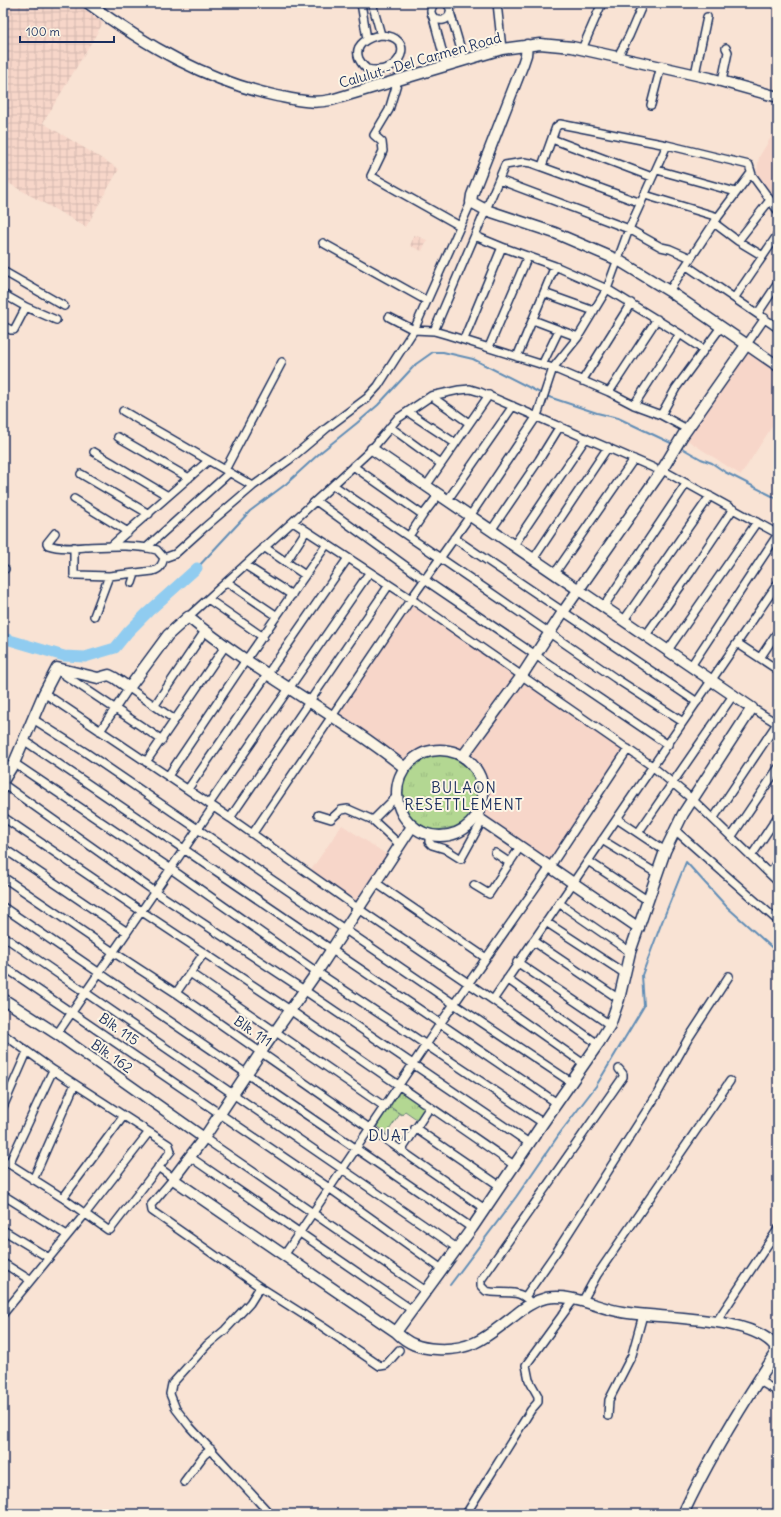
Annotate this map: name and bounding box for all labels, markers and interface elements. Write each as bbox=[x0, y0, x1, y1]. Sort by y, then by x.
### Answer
scale bar bbox=[20, 18, 114, 44]
text: 100 m bbox=[26, 24, 60, 39]
street label: Calulut - Del Carmen Road bbox=[337, 28, 503, 92]
district label: BULAON RESETTLEMENT bbox=[404, 778, 524, 814]
street label: Blk. 115 bbox=[95, 1009, 143, 1049]
street label: Blk. 111 bbox=[230, 1011, 276, 1051]
street label: Blk. 162 bbox=[88, 1035, 137, 1077]
district label: DUAT bbox=[368, 1126, 410, 1145]

